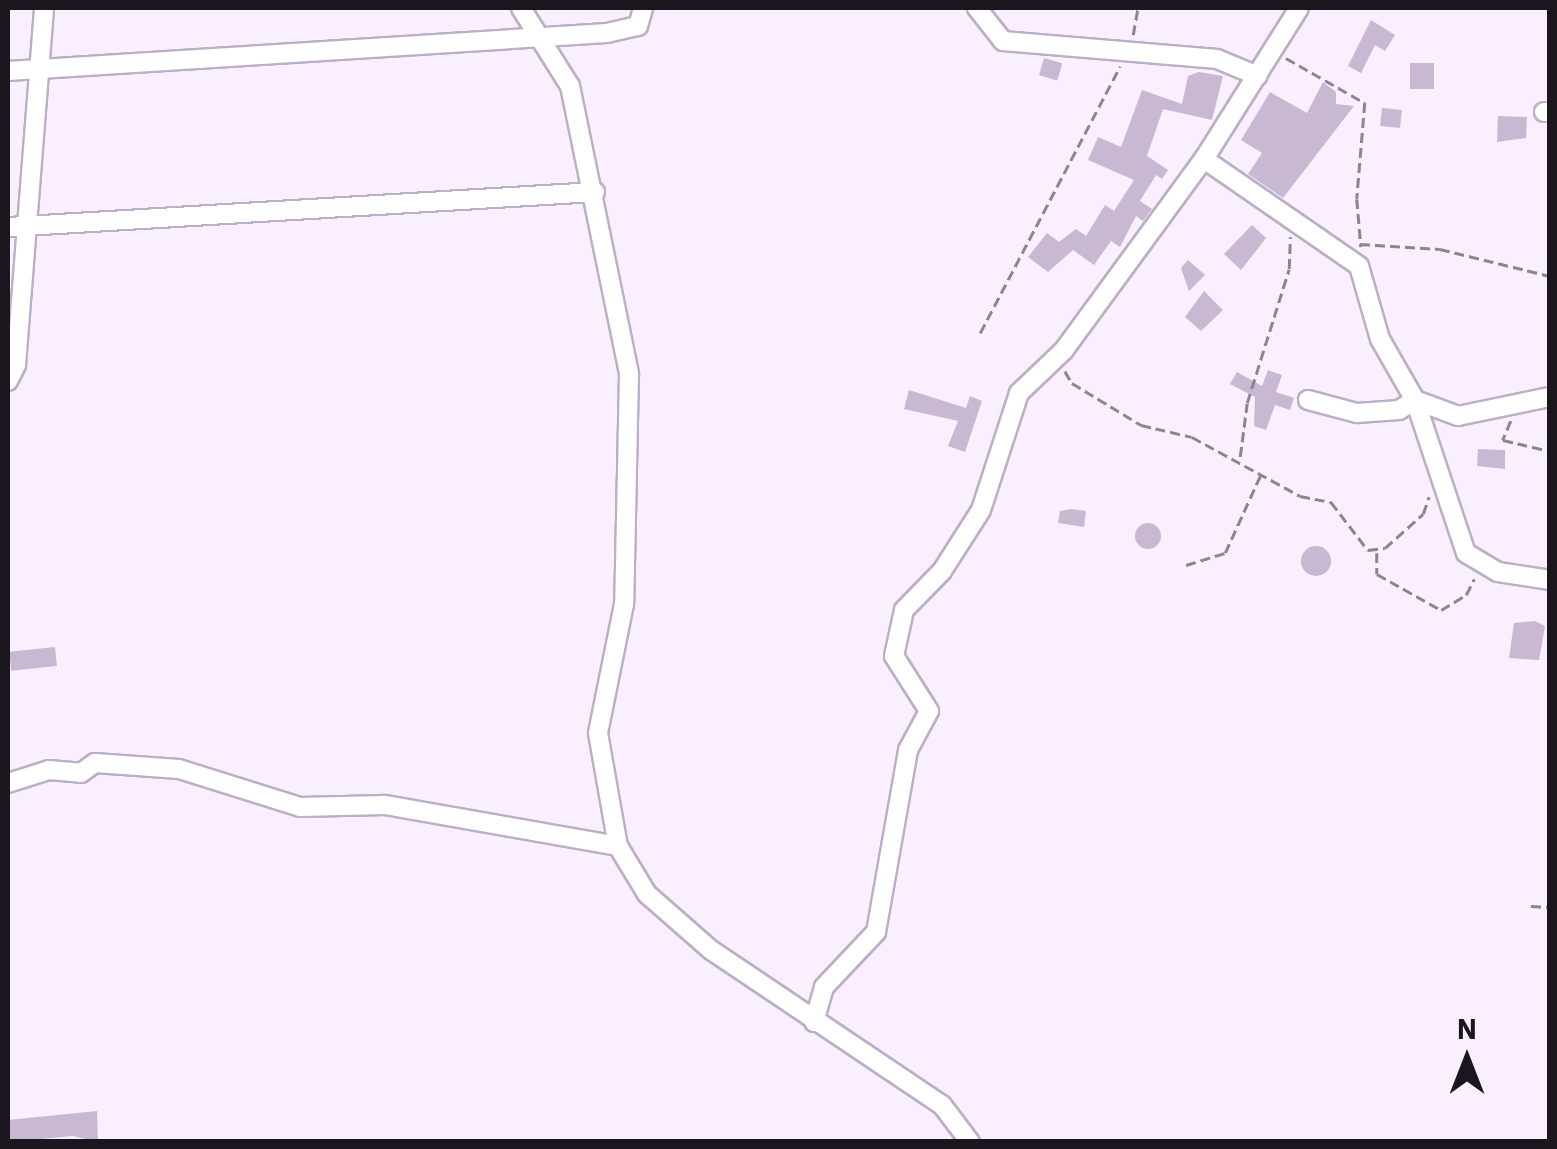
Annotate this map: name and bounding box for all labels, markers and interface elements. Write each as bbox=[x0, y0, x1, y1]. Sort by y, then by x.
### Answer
north arrow bbox=[1417, 1009, 1517, 1109]
text: N bbox=[1457, 1010, 1477, 1047]

